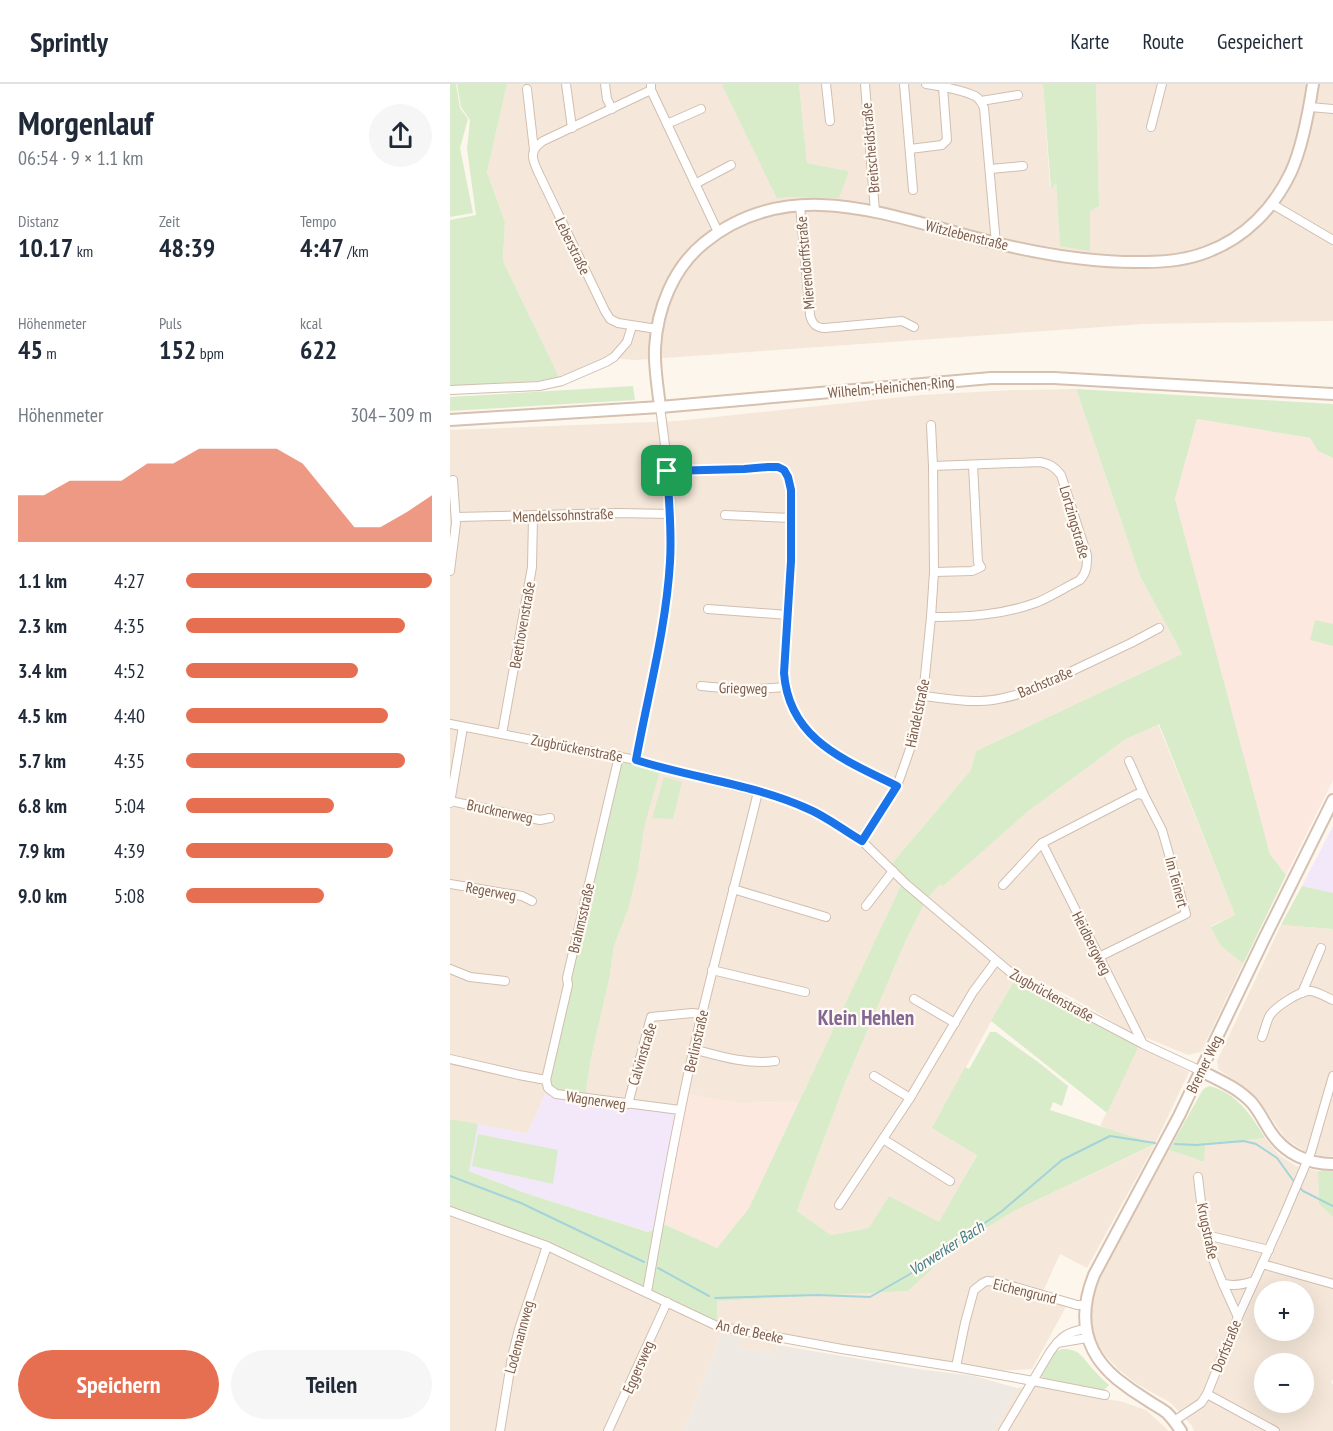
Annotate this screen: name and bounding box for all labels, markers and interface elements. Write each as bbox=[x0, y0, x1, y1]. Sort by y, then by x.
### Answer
text: Sprintly bbox=[30, 23, 108, 60]
text: Karte bbox=[1071, 28, 1109, 55]
text: Route bbox=[1142, 28, 1184, 55]
text: Gespeichert bbox=[1217, 28, 1303, 55]
text: Morgenlauf bbox=[18, 101, 153, 144]
street label: Breitscheidstraße bbox=[857, 102, 883, 194]
button: share bbox=[369, 104, 432, 167]
text: 06:54 · 9 × 1.1 km bbox=[18, 145, 143, 171]
text: Distanz bbox=[18, 211, 59, 231]
text: Zeit bbox=[159, 211, 180, 231]
text: Tempo bbox=[300, 211, 336, 231]
street label: Leberstraße bbox=[551, 214, 595, 278]
street label: Mierendorffstraße bbox=[791, 216, 819, 310]
street label: Witzlebenstraße bbox=[924, 216, 1010, 254]
text: 10.17 bbox=[18, 231, 73, 264]
text: 48:39 bbox=[159, 231, 215, 264]
text: 4:47 bbox=[300, 231, 344, 264]
text: km bbox=[73, 241, 93, 261]
text: /km bbox=[344, 241, 369, 261]
text: Höhenmeter bbox=[18, 313, 86, 333]
text: Puls bbox=[159, 313, 182, 333]
text: kcal bbox=[300, 313, 322, 333]
text: 45 bbox=[18, 333, 43, 366]
text: 152 bbox=[159, 333, 196, 366]
text: 622 bbox=[300, 333, 337, 366]
text: m bbox=[43, 343, 57, 363]
text: bpm bbox=[196, 343, 224, 363]
street label: Wilhelm-Heinichen-Ring bbox=[827, 372, 955, 402]
text: Höhenmeter bbox=[18, 402, 104, 428]
text: 304–309 m bbox=[350, 402, 432, 428]
pin bbox=[641, 445, 692, 496]
icon: arrive bbox=[650, 454, 683, 487]
street label: Lortzingstraße bbox=[1056, 483, 1094, 561]
street label: Mendelssohnstraße bbox=[512, 504, 614, 526]
text: 1.1 km bbox=[18, 568, 67, 594]
text: 4:27 bbox=[114, 568, 145, 594]
street label: Beethovenstraße bbox=[505, 580, 539, 670]
text: 2.3 km bbox=[18, 613, 67, 639]
text: 4:35 bbox=[114, 613, 145, 639]
text: 3.4 km bbox=[18, 658, 67, 684]
text: 4:52 bbox=[114, 658, 145, 684]
street label: Bachstraße bbox=[1015, 662, 1075, 702]
street label: Händelstraße bbox=[900, 677, 934, 749]
street label: Griegweg bbox=[719, 678, 767, 698]
text: 4.5 km bbox=[18, 703, 67, 729]
text: 4:40 bbox=[114, 703, 145, 729]
street label: Zugbrückenstraße bbox=[530, 730, 624, 766]
text: 5.7 km bbox=[18, 748, 66, 774]
text: 4:35 bbox=[114, 748, 145, 774]
text: 6.8 km bbox=[18, 793, 67, 819]
text: 5:04 bbox=[114, 793, 145, 819]
street label: Brucknerweg bbox=[465, 795, 535, 827]
text: 7.9 km bbox=[18, 838, 65, 864]
text: 4:39 bbox=[114, 838, 145, 864]
street label: Im Teinert bbox=[1161, 854, 1193, 910]
street label: Regerweg bbox=[464, 877, 518, 905]
street label: Brahmsstraße bbox=[564, 881, 598, 955]
text: 9.0 km bbox=[18, 883, 67, 909]
text: 5:08 bbox=[114, 883, 145, 909]
street label: Heidbergweg bbox=[1068, 908, 1116, 978]
street label: Zugbrückenstraße bbox=[1007, 964, 1097, 1026]
district label: Klein Hehlen bbox=[818, 1004, 914, 1031]
street label: Berlinstraße bbox=[680, 1008, 712, 1074]
street label: Calvinstraße bbox=[623, 1020, 661, 1088]
street label: Bremer Weg bbox=[1182, 1032, 1226, 1096]
street label: Wagnerweg bbox=[565, 1086, 627, 1114]
street label: Krugstraße bbox=[1193, 1201, 1223, 1261]
water label: Vorwerker Bach bbox=[905, 1216, 988, 1280]
street label: Eichengrund bbox=[991, 1274, 1059, 1308]
map controls bbox=[1254, 1281, 1314, 1413]
button: + bbox=[1254, 1281, 1314, 1341]
street label: Lodemannweg bbox=[500, 1298, 538, 1376]
street label: An der Beeke bbox=[715, 1315, 785, 1347]
street label: Dorfstraße bbox=[1207, 1317, 1245, 1375]
street label: Eggersweg bbox=[618, 1338, 658, 1396]
button: Speichern bbox=[18, 1350, 219, 1419]
button: Teilen bbox=[231, 1350, 432, 1419]
button: − bbox=[1254, 1353, 1314, 1413]

